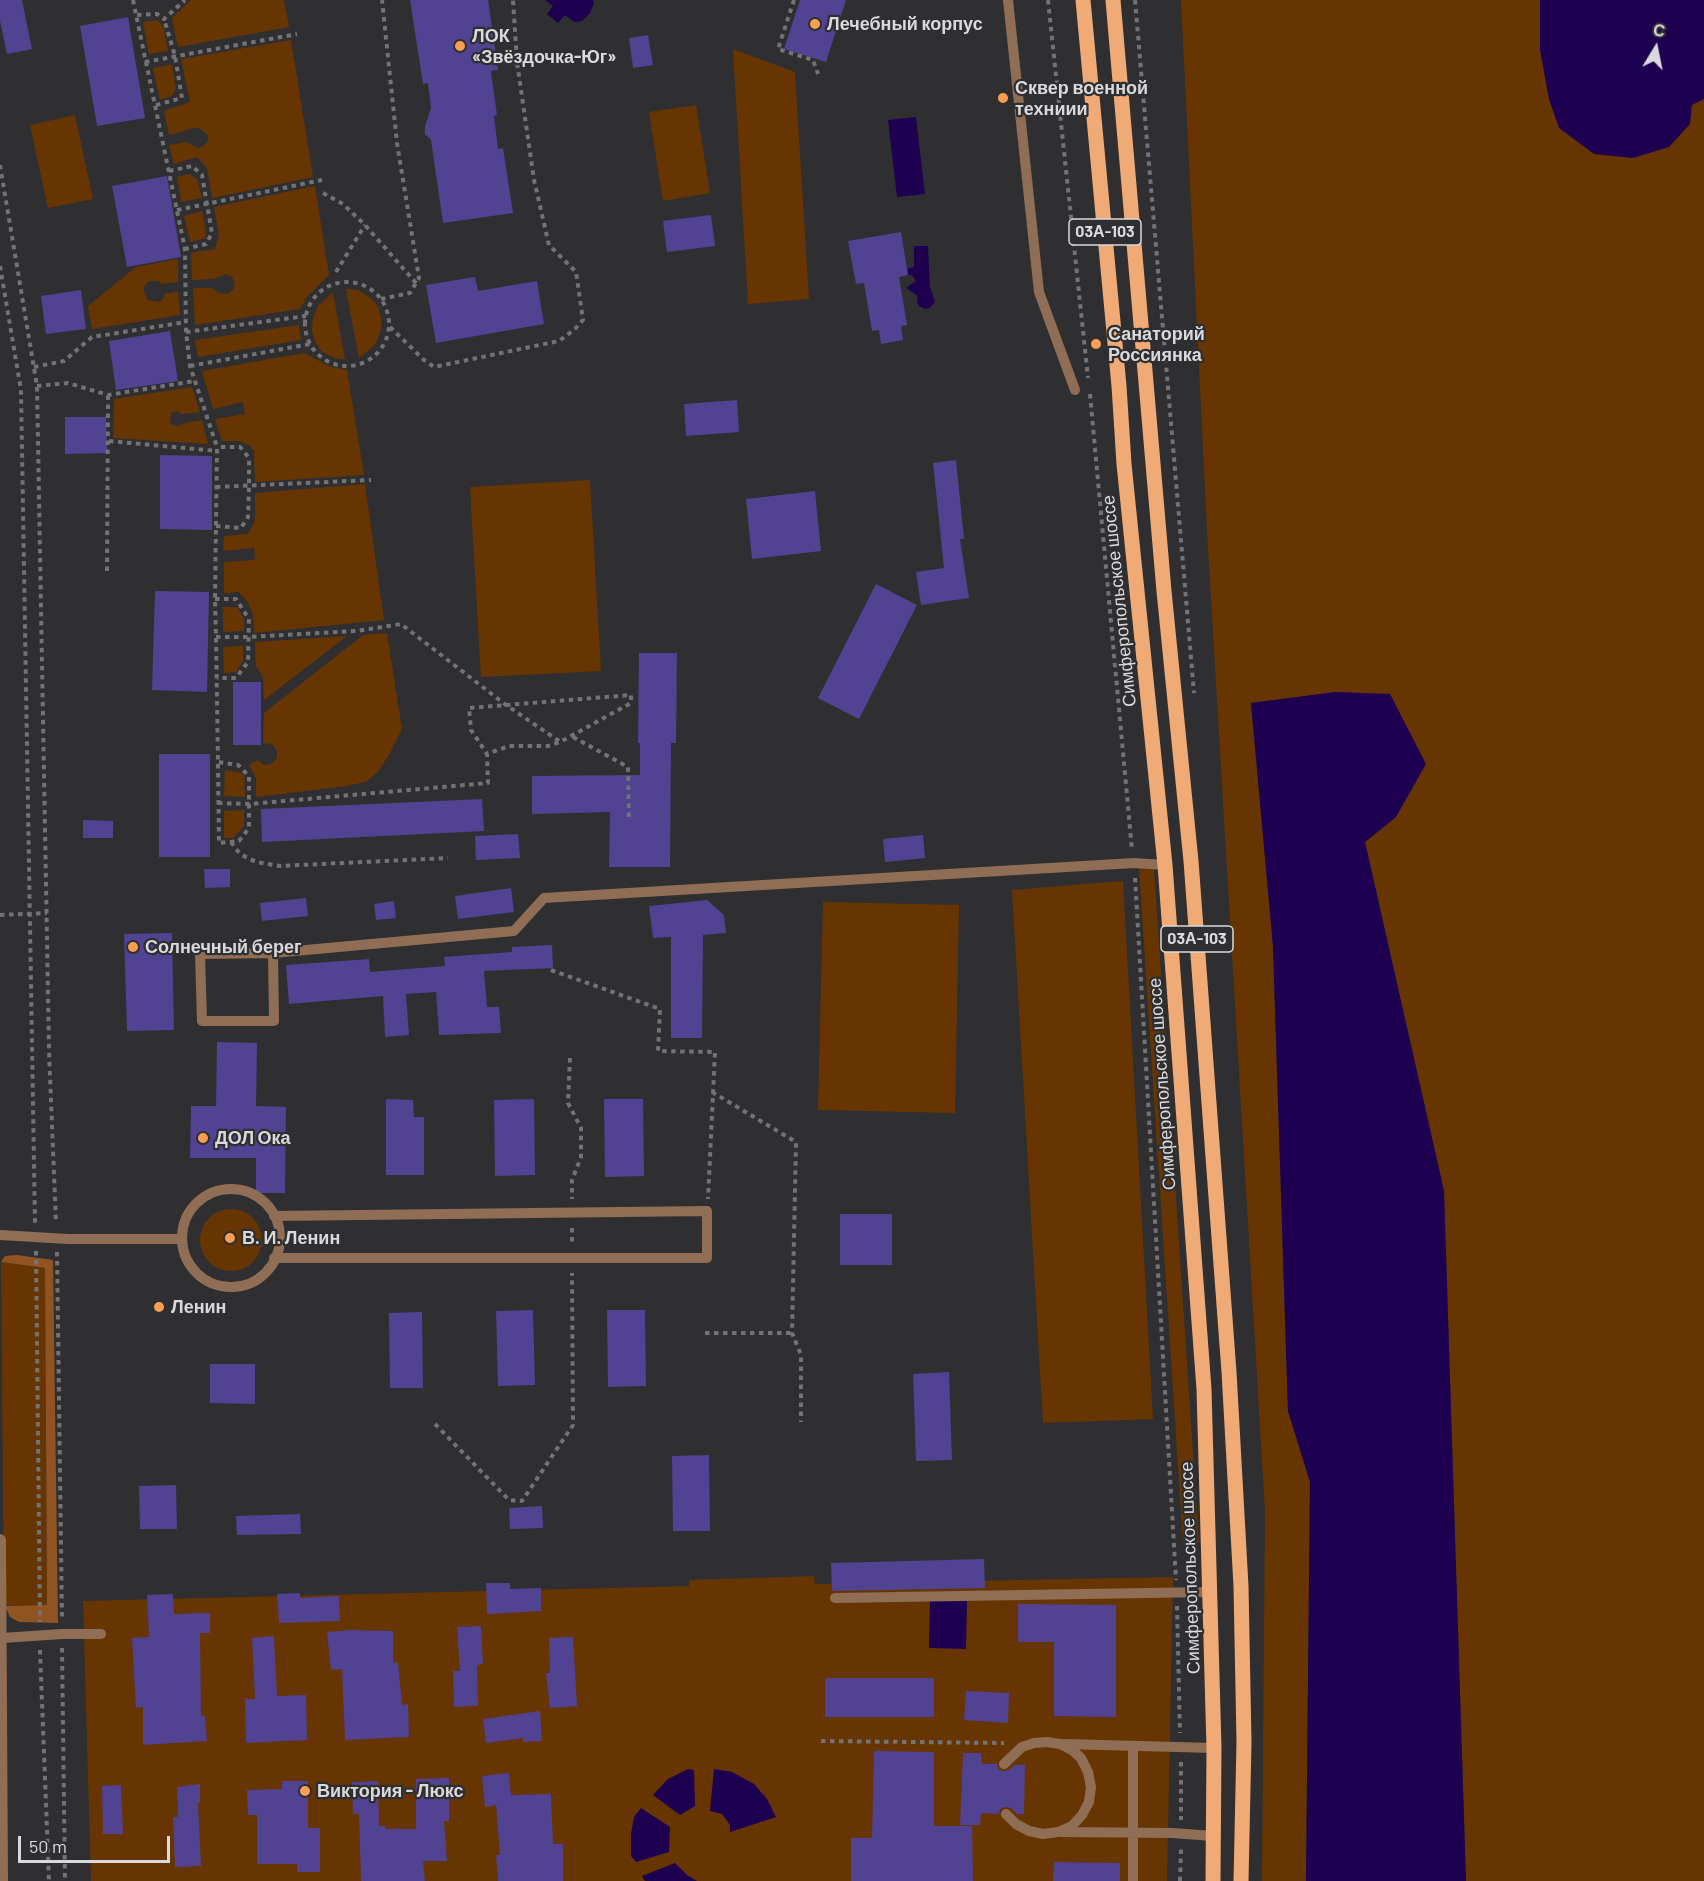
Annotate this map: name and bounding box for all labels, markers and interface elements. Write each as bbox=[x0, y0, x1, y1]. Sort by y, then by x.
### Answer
place label: Лечебный корпус bbox=[827, 13, 983, 35]
marker: Лечебный корпус bbox=[808, 17, 822, 31]
north arrow bbox=[1626, 18, 1686, 78]
text: С bbox=[1652, 19, 1667, 40]
place label: ЛОК «Звёздочка-Юг» bbox=[472, 25, 616, 68]
marker: ЛОК «Звёздочка-Юг» bbox=[453, 39, 467, 53]
place label: Сквер военной техниии bbox=[1015, 77, 1148, 119]
marker: Сквер военной техниии bbox=[996, 91, 1010, 105]
road number: 03А-103 bbox=[1069, 219, 1141, 245]
place label: Санаторий Россиянка bbox=[1108, 323, 1205, 366]
marker: Санаторий Россиянка bbox=[1089, 337, 1103, 351]
street label: Симферопольское шоссе bbox=[1097, 494, 1141, 708]
road number: 03А-103 bbox=[1161, 926, 1233, 952]
place label: Солнечный берег bbox=[145, 936, 301, 958]
marker: Солнечный берег bbox=[126, 940, 140, 954]
street label: Симферопольское шоссе bbox=[1144, 977, 1180, 1191]
place label: ДОЛ Ока bbox=[215, 1127, 291, 1149]
marker: ДОЛ Ока bbox=[196, 1131, 210, 1145]
place label: В. И. Ленин bbox=[242, 1227, 340, 1249]
marker: В. И. Ленин bbox=[223, 1231, 237, 1245]
place label: Ленин bbox=[171, 1296, 226, 1318]
marker: Ленин bbox=[152, 1300, 166, 1314]
street label: Симферопольское шоссе bbox=[1175, 1461, 1205, 1675]
place label: Виктория - Люкс bbox=[317, 1780, 464, 1802]
marker: Виктория - Люкс bbox=[298, 1784, 312, 1798]
scale bar bbox=[21, 1824, 172, 1862]
text: 50 m bbox=[29, 1835, 67, 1857]

